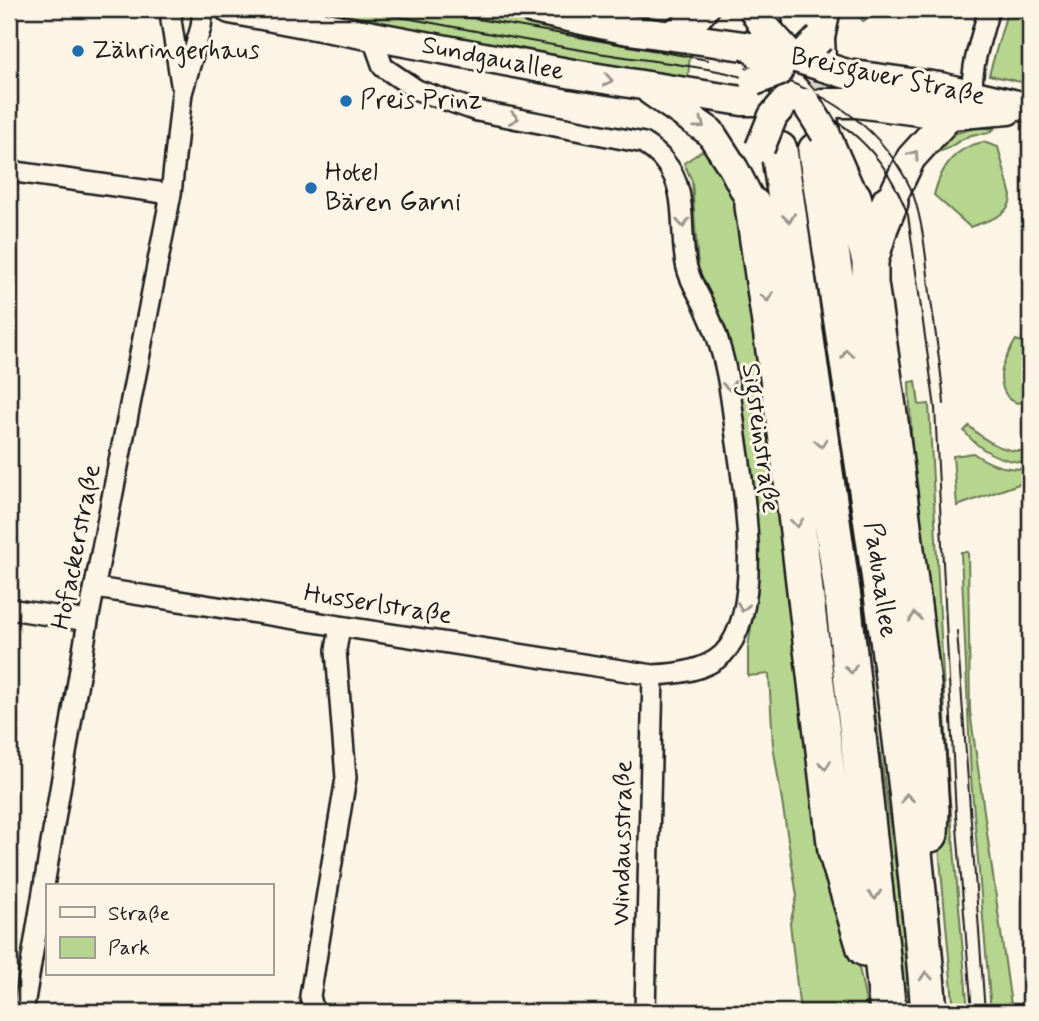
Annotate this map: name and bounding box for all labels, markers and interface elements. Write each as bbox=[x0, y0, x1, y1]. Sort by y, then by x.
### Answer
street label: Sundgauallee bbox=[419, 29, 567, 89]
place label: Zähringerhaus bbox=[92, 34, 260, 68]
street label: Breisgauer Straße bbox=[787, 40, 988, 117]
marker: Zähringerhaus bbox=[70, 43, 86, 59]
one-way arrow bbox=[602, 72, 614, 87]
place label: Preis Prinz bbox=[360, 84, 482, 118]
marker: Preis Prinz bbox=[338, 93, 354, 109]
one-way arrow bbox=[508, 110, 520, 125]
one-way arrow bbox=[692, 116, 704, 128]
one-way arrow bbox=[906, 150, 919, 163]
place label: Hotel Bären Garni bbox=[325, 156, 461, 220]
marker: Hotel Bären Garni bbox=[303, 180, 319, 196]
one-way arrow bbox=[781, 212, 796, 224]
one-way arrow bbox=[675, 218, 690, 229]
one-way arrow bbox=[759, 292, 774, 303]
one-way arrow bbox=[839, 349, 854, 360]
street label: Sigsteinstraße bbox=[730, 361, 787, 516]
one-way arrow bbox=[722, 380, 737, 392]
one-way arrow bbox=[813, 437, 828, 449]
street label: Hofackerstraße bbox=[44, 461, 110, 633]
one-way arrow bbox=[789, 517, 804, 529]
street label: Paduaallee bbox=[855, 520, 905, 640]
street label: Husserlstraße bbox=[302, 577, 455, 634]
one-way arrow bbox=[737, 601, 752, 613]
one-way arrow bbox=[907, 611, 922, 623]
one-way arrow bbox=[843, 664, 858, 675]
one-way arrow bbox=[817, 759, 832, 771]
street label: Windausstraße bbox=[605, 760, 641, 926]
one-way arrow bbox=[899, 792, 914, 804]
legend bbox=[46, 884, 273, 976]
one-way arrow bbox=[868, 889, 883, 901]
text: Straße bbox=[108, 900, 170, 928]
text: Park bbox=[108, 934, 150, 962]
one-way arrow bbox=[919, 970, 934, 981]

